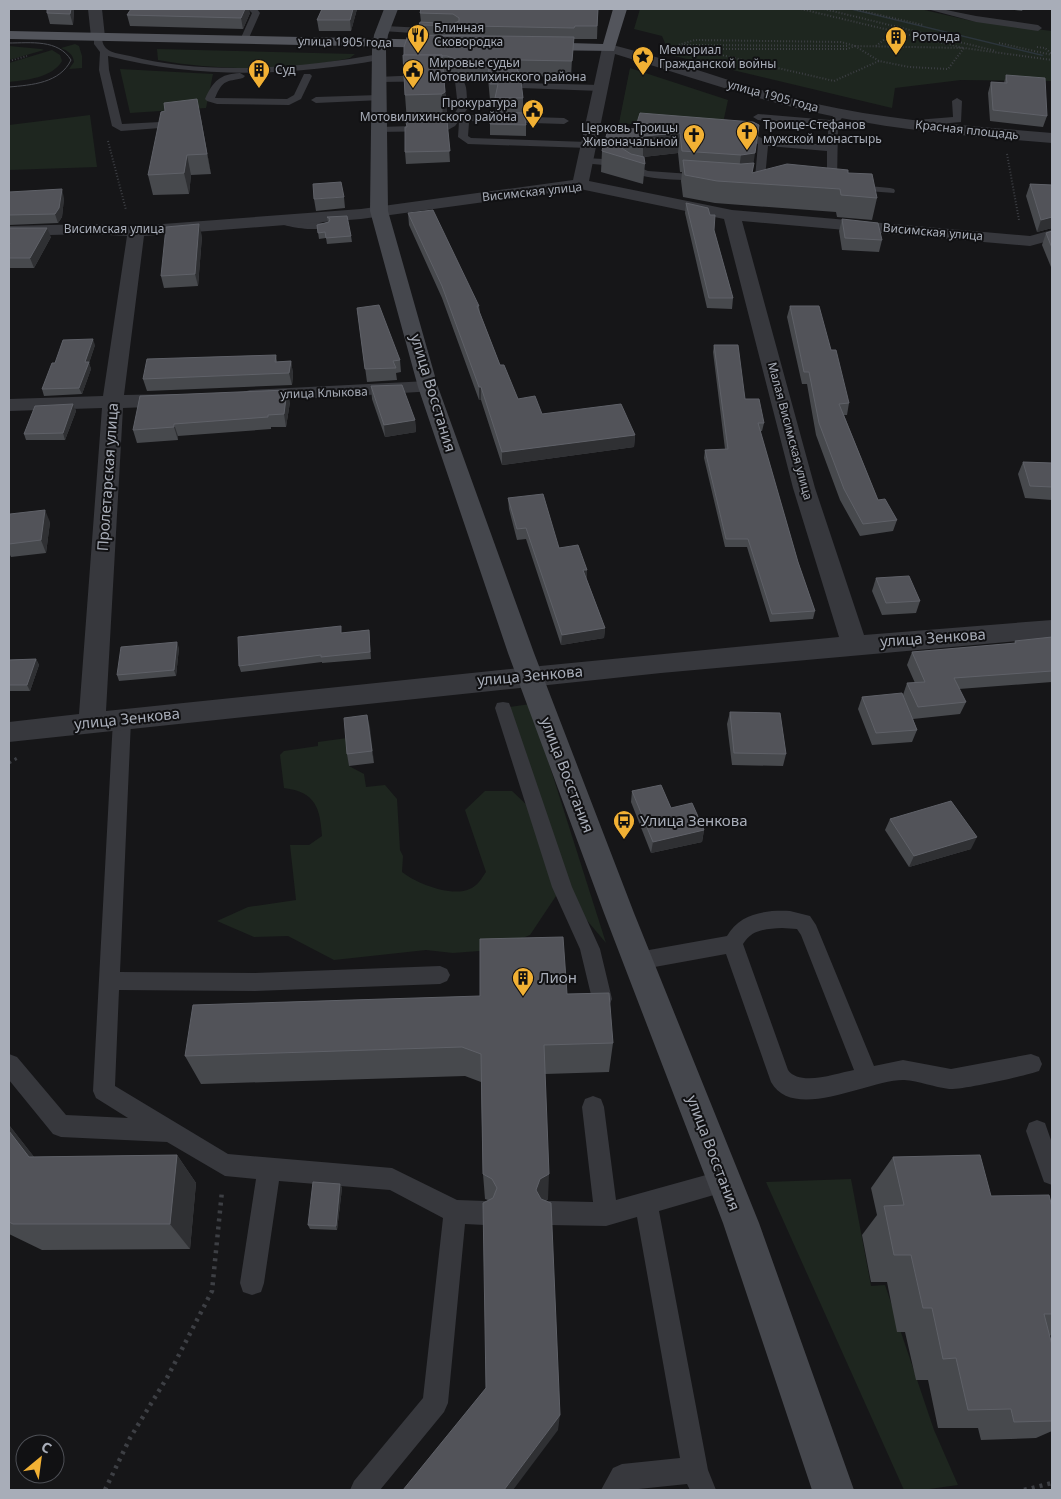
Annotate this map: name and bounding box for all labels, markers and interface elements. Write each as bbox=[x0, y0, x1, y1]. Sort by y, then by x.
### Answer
place label: Блинная Сковородка bbox=[434, 19, 503, 50]
restaurant icon: Блинная Сковородка bbox=[406, 23, 430, 54]
building icon: Ротонда bbox=[884, 25, 908, 56]
place label: Ротонда bbox=[912, 28, 960, 45]
street label: улица 1905 года bbox=[298, 32, 392, 51]
place label: Мемориал Гражданской войны bbox=[659, 41, 776, 72]
place icon: Мемориал Гражданской войны bbox=[631, 45, 655, 76]
place label: Мировые судьи Мотовилихинского района bbox=[429, 54, 586, 85]
building icon: Суд bbox=[247, 58, 271, 89]
public building icon: Мировые судьи Мотовилихинского района bbox=[401, 58, 425, 89]
place label: Суд bbox=[275, 61, 296, 78]
street label: улица 1905 года bbox=[726, 75, 821, 116]
place label: Прокуратура Мотовилихинского района bbox=[360, 94, 517, 125]
public building icon: Прокуратура Мотовилихинского района bbox=[521, 98, 545, 129]
place label: Троице-Стефанов мужской монастырь bbox=[763, 116, 882, 147]
street label: Красная площадь bbox=[914, 116, 1020, 143]
place label: Церковь Троицы Живоначальной bbox=[581, 119, 678, 150]
church icon: Троице-Стефанов мужской монастырь bbox=[735, 120, 759, 151]
church icon: Церковь Троицы Живоначальной bbox=[682, 123, 706, 154]
street label: Висимская улица bbox=[481, 178, 583, 205]
street label: Висимская улица bbox=[882, 219, 984, 244]
street label: Висимская улица bbox=[64, 220, 164, 237]
street label: улица Восстания bbox=[407, 331, 461, 454]
street label: Малая Висимская улица bbox=[764, 360, 817, 502]
street label: улица Клыкова bbox=[280, 382, 368, 403]
street label: Пролетарская улица bbox=[92, 402, 122, 552]
street label: улица Зенкова bbox=[879, 623, 986, 651]
street label: улица Зенкова bbox=[476, 660, 584, 690]
street label: улица Зенкова bbox=[73, 703, 181, 733]
street label: улица Восстания bbox=[537, 714, 599, 835]
bus stop icon: Улица Зенкова bbox=[612, 809, 636, 840]
place label: Улица Зенкова bbox=[640, 810, 748, 830]
building icon: Лион bbox=[511, 966, 535, 997]
place label: Лион bbox=[539, 967, 577, 987]
street label: улица Восстания bbox=[683, 1092, 745, 1213]
north arrow bbox=[15, 1434, 65, 1484]
text: С bbox=[38, 1437, 55, 1458]

